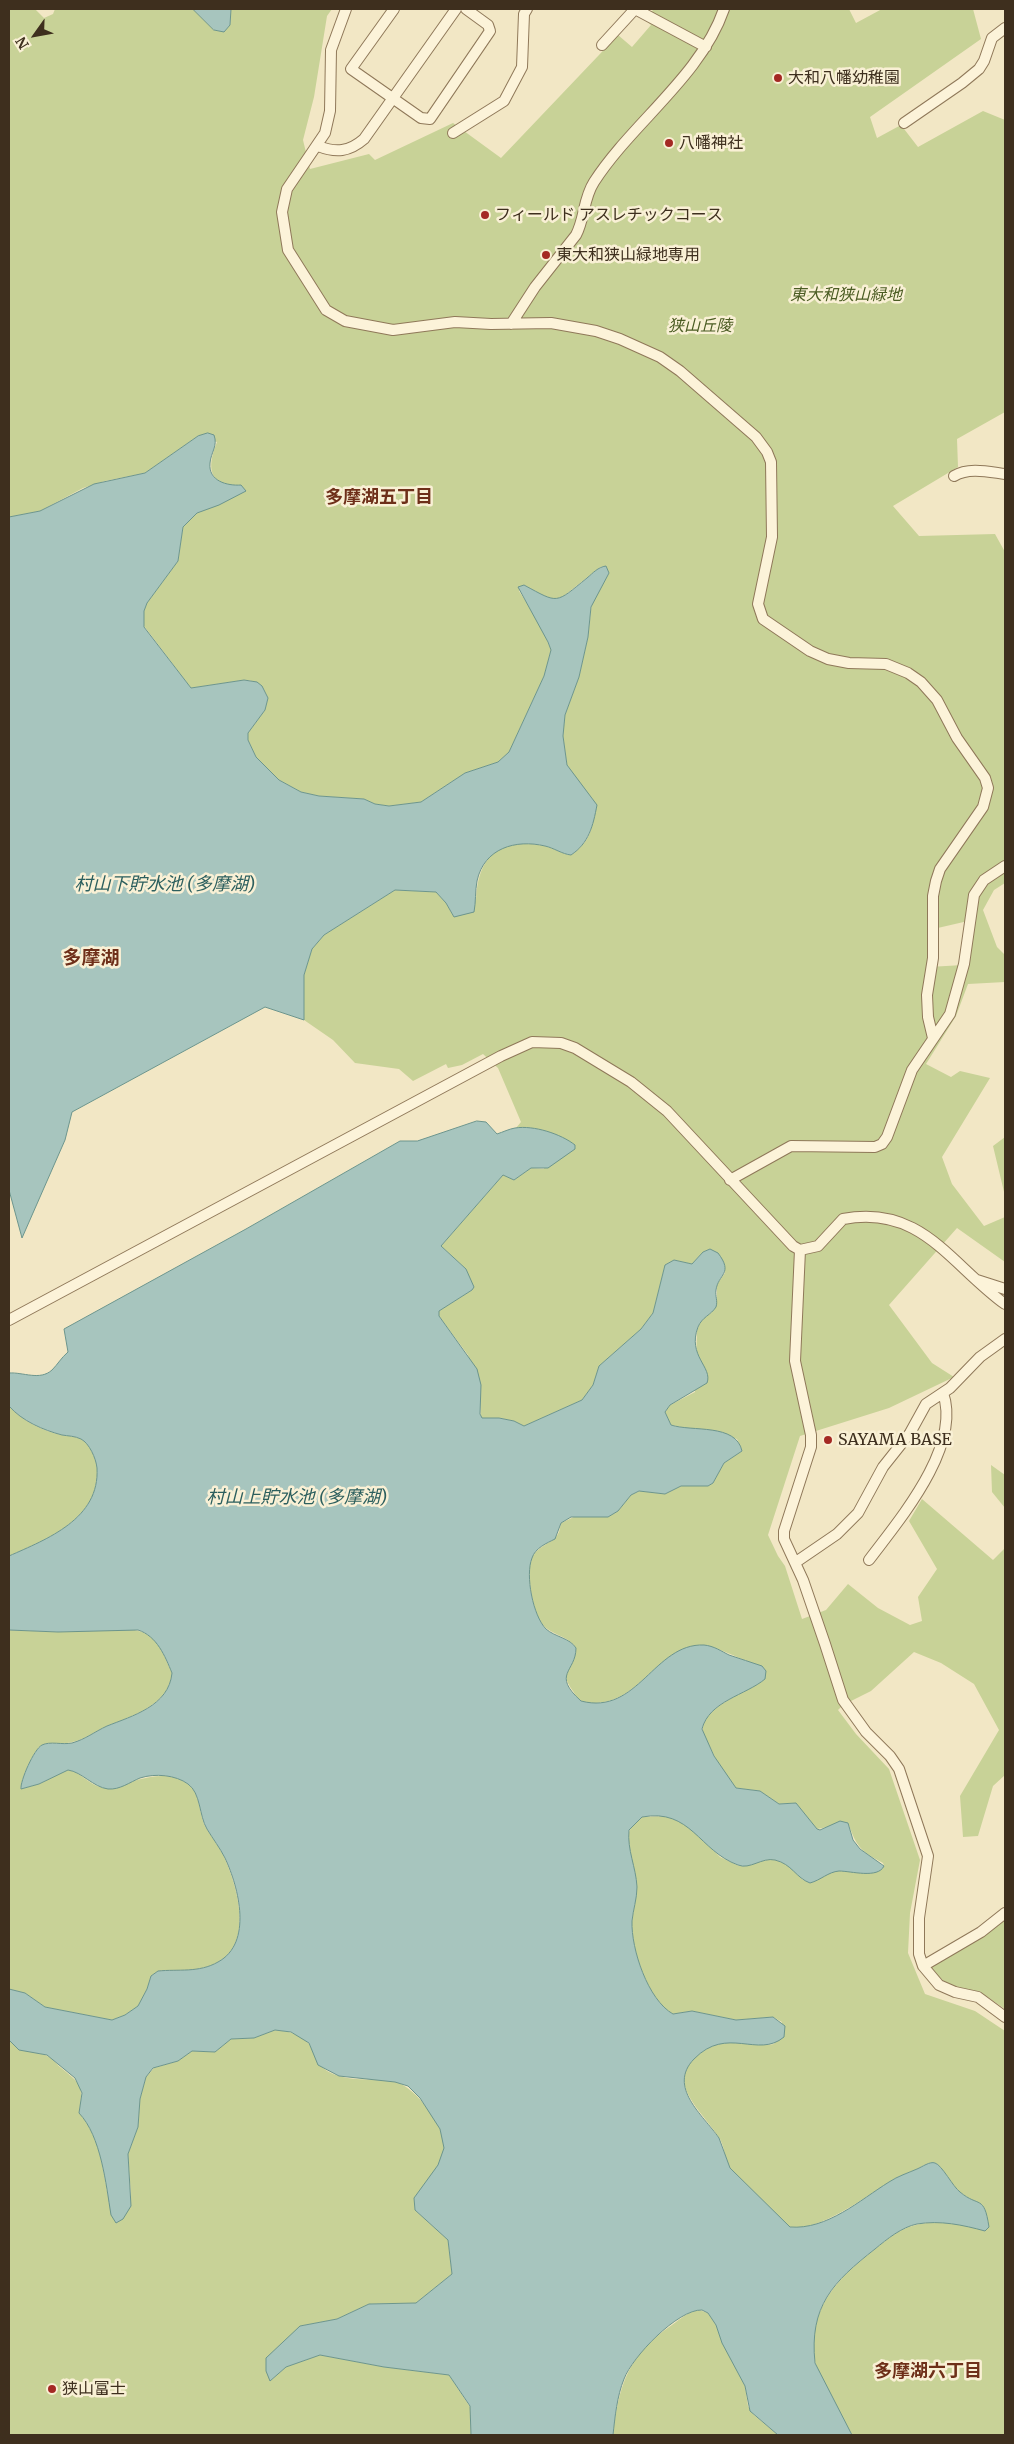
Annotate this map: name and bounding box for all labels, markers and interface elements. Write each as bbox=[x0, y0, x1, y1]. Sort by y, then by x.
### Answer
north arrow bbox=[10, 10, 60, 60]
text: N bbox=[12, 33, 33, 52]
place label: 大和八幡幼稚園 bbox=[788, 68, 900, 88]
marker: 大和八幡幼稚園 bbox=[772, 72, 784, 84]
place label: 八幡神社 bbox=[679, 133, 743, 153]
marker: 八幡神社 bbox=[663, 137, 675, 149]
place label: フィールド アスレチックコース bbox=[495, 205, 723, 225]
marker: フィールド アスレチックコース bbox=[479, 209, 491, 221]
place label: 東大和狭山緑地専用 bbox=[556, 245, 700, 265]
marker: 東大和狭山緑地専用 bbox=[540, 249, 552, 261]
park label: 東大和狭山緑地 bbox=[790, 285, 902, 305]
park label: 狭山丘陵 bbox=[668, 316, 732, 336]
district label: 多摩湖五丁目 bbox=[325, 487, 433, 509]
water label: 村山下貯水池 (多摩湖) bbox=[74, 874, 256, 896]
district label: 多摩湖 bbox=[63, 948, 119, 970]
place label: SAYAMA BASE bbox=[838, 1430, 952, 1450]
marker: SAYAMA BASE bbox=[822, 1434, 834, 1446]
water label: 村山上貯水池 (多摩湖) bbox=[206, 1487, 388, 1509]
district label: 多摩湖六丁目 bbox=[874, 2361, 982, 2383]
place label: 狭山富士 bbox=[62, 2379, 126, 2399]
marker: 狭山富士 bbox=[46, 2383, 58, 2395]

